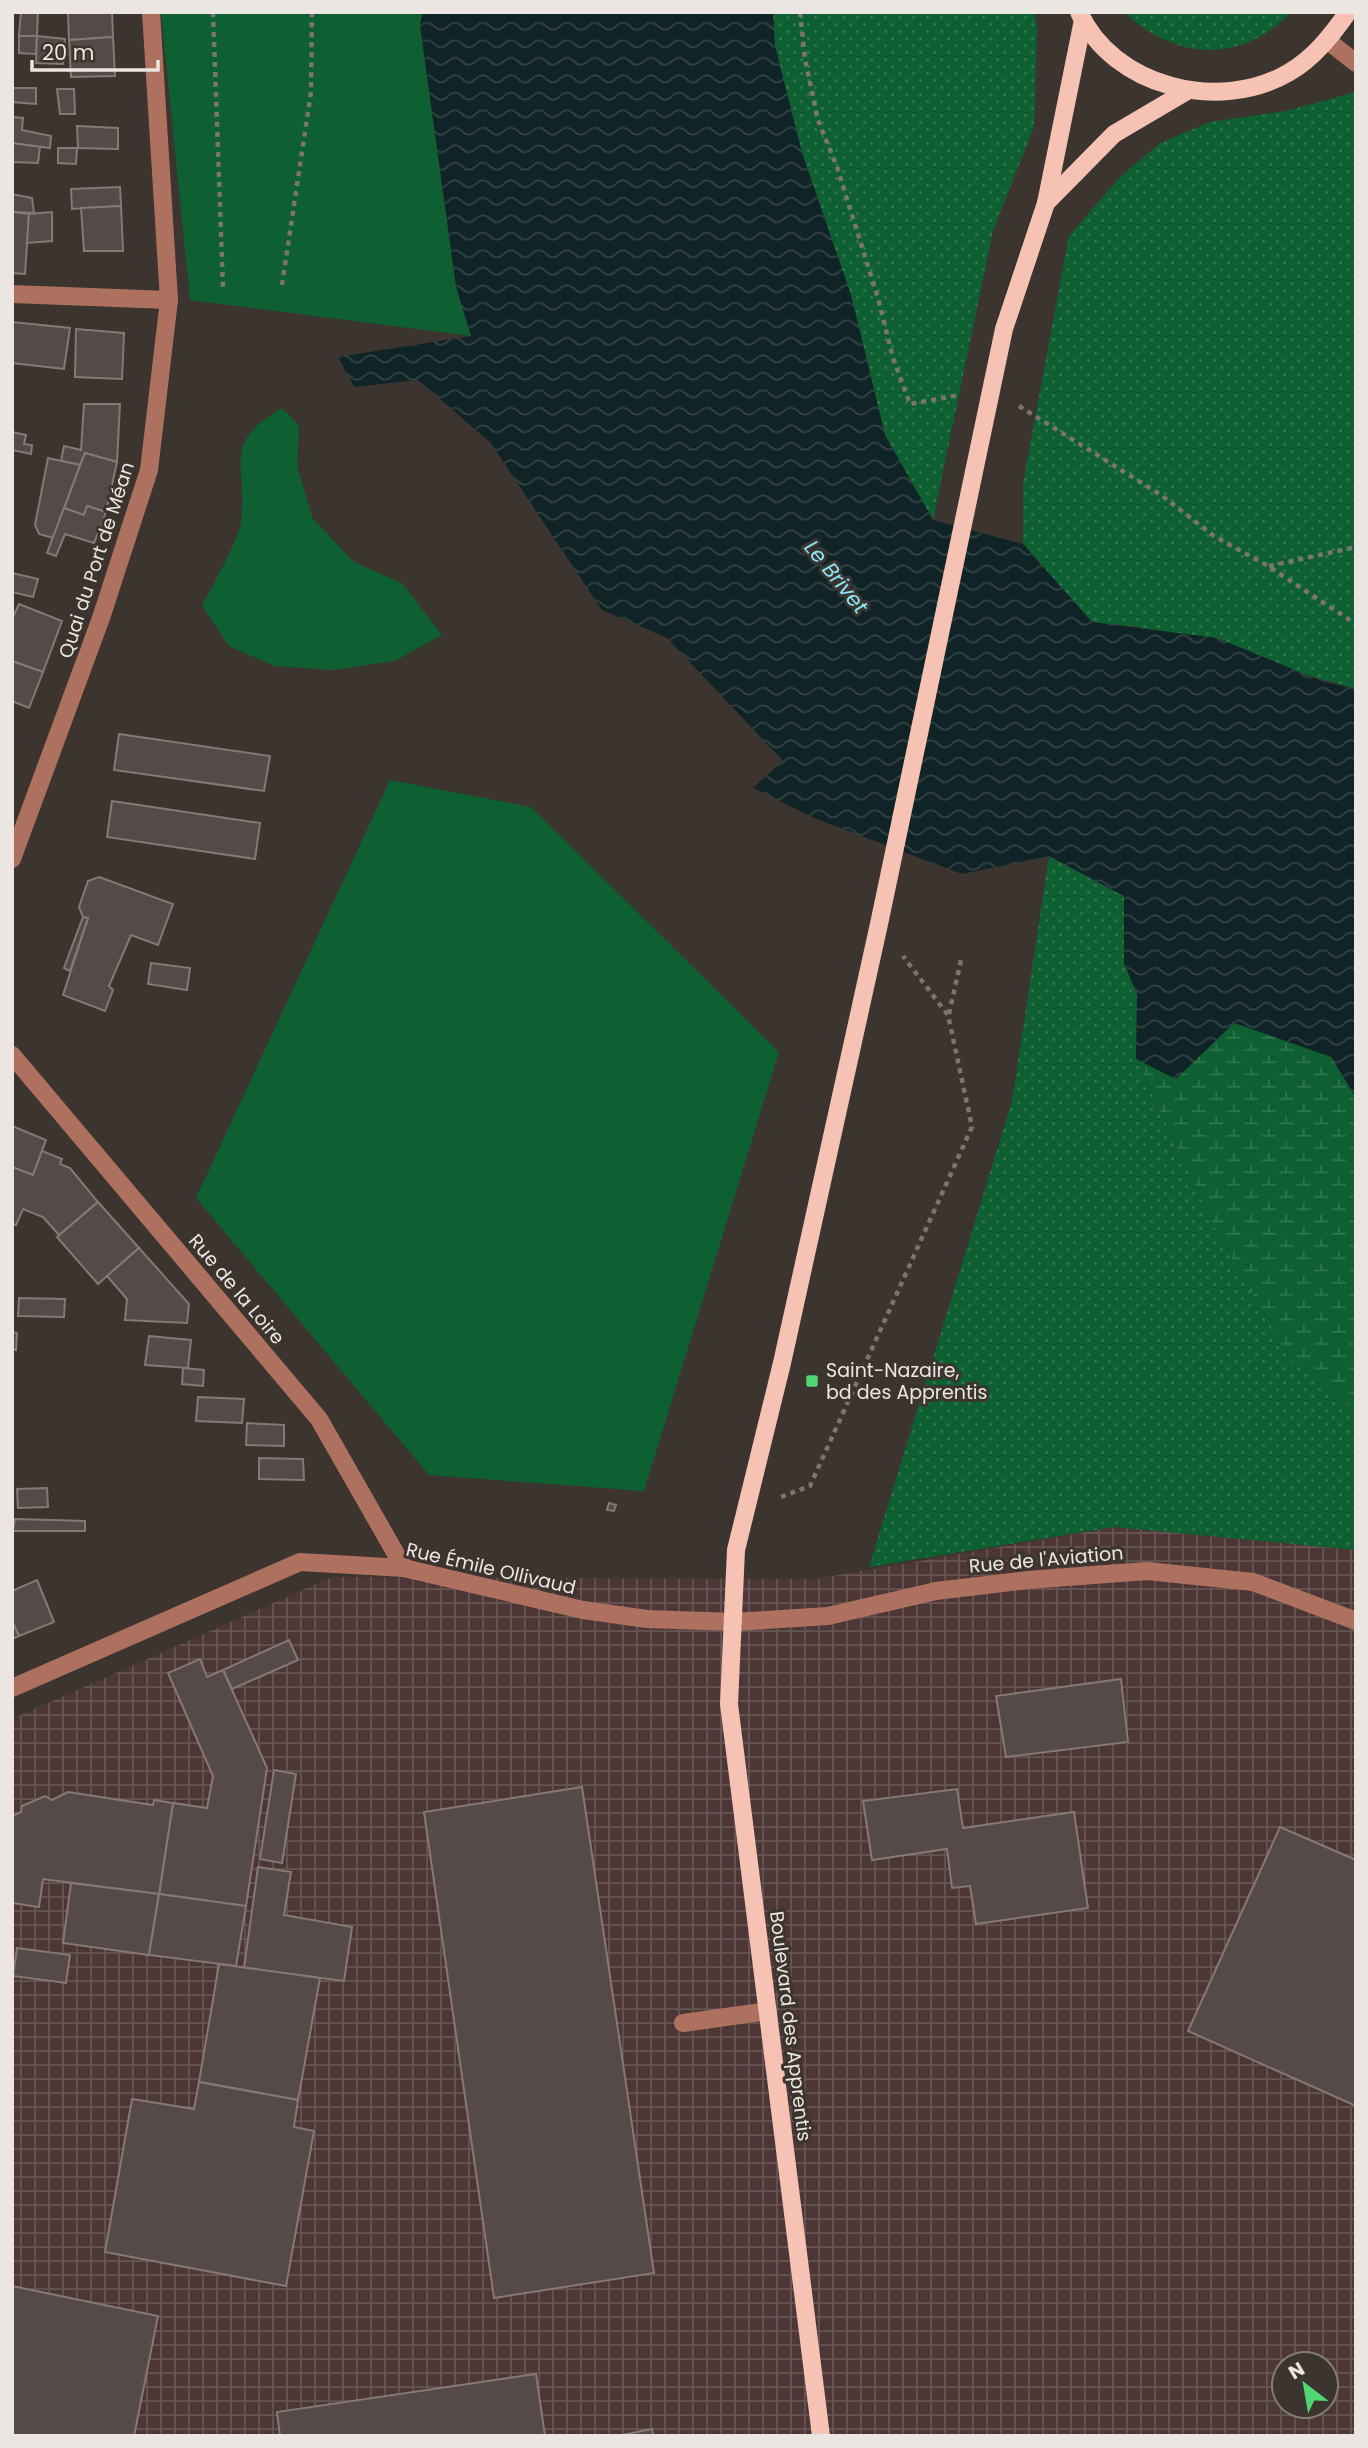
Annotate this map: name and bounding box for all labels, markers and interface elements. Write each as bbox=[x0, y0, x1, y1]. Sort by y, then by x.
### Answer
scale bar bbox=[32, 28, 158, 72]
text: 20 m bbox=[42, 38, 95, 67]
street label: Quai du Port de Méan bbox=[52, 459, 141, 662]
water label: Le Brivet bbox=[798, 534, 875, 620]
street label: Rue de la Loire bbox=[182, 1228, 291, 1350]
place label: Saint-Nazaire, bd des Apprentis bbox=[826, 1357, 987, 1406]
marker: Saint-Nazaire, bd des Apprentis bbox=[804, 1373, 820, 1389]
street label: Rue Émile Ollivaud bbox=[403, 1536, 578, 1601]
street label: Rue de l'Aviation bbox=[968, 1539, 1124, 1580]
street label: Boulevard des Apprentis bbox=[763, 1909, 818, 2143]
north arrow bbox=[1270, 2350, 1340, 2420]
text: N bbox=[1283, 2356, 1310, 2386]

